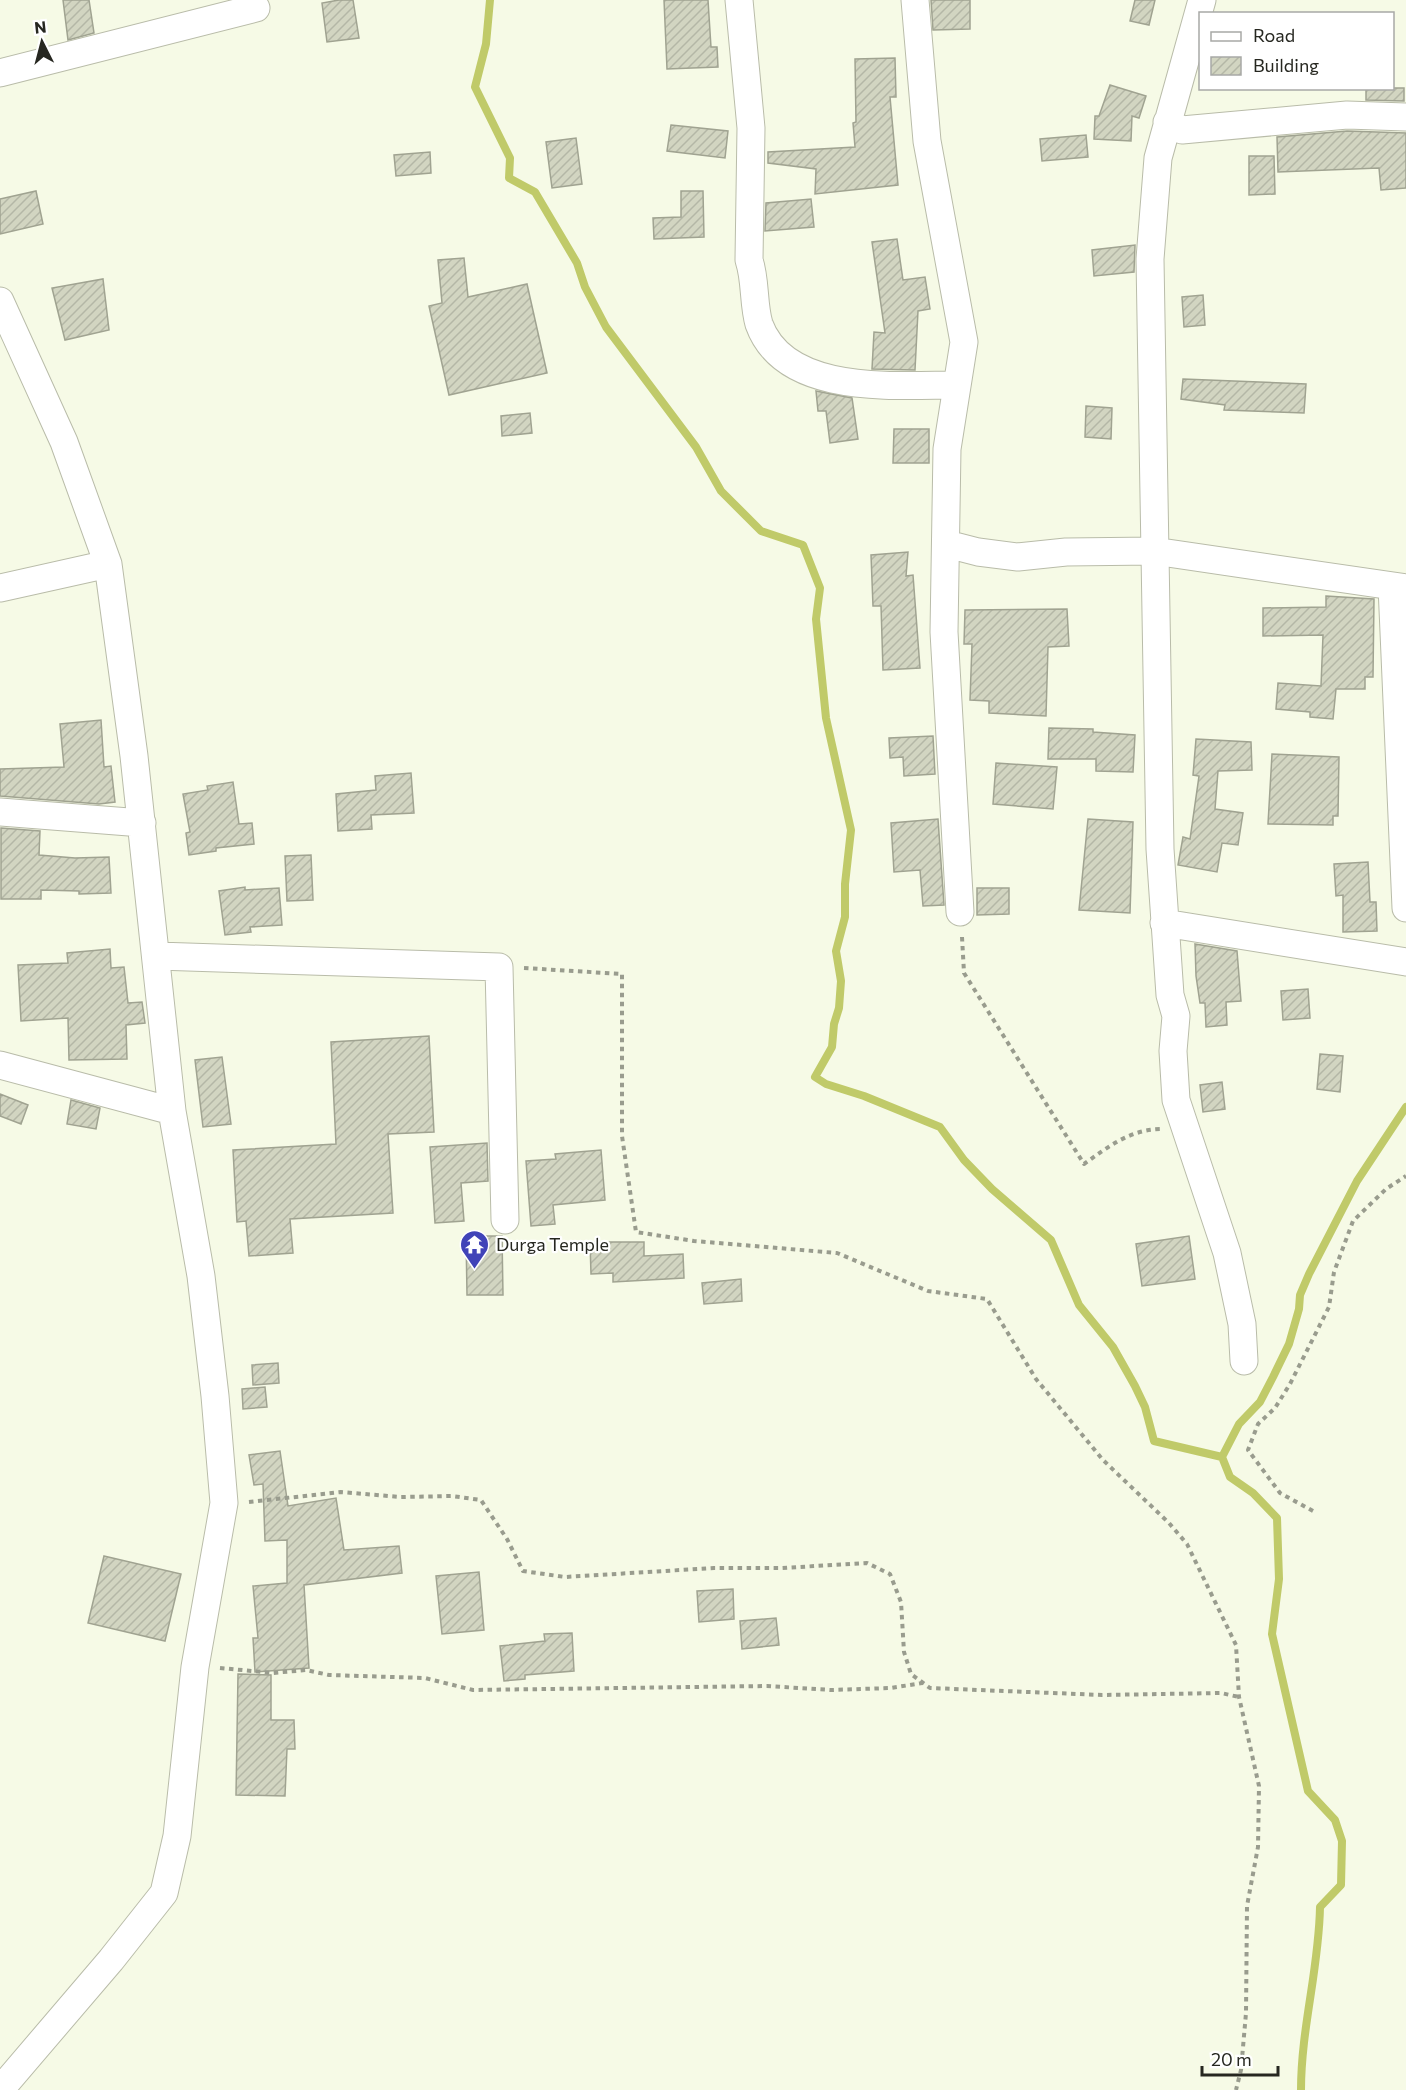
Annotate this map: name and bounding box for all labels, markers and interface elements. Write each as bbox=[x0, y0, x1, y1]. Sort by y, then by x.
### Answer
north arrow bbox=[12, 12, 72, 72]
legend bbox=[1199, 12, 1394, 90]
text: N bbox=[33, 17, 47, 37]
text: Road bbox=[1253, 24, 1295, 46]
text: Building bbox=[1253, 54, 1319, 76]
temple icon: Durga Temple bbox=[459, 1228, 491, 1270]
place label: Durga Temple bbox=[496, 1233, 609, 1255]
scale bar bbox=[1202, 2039, 1278, 2077]
text: 20 m bbox=[1211, 2048, 1252, 2070]

